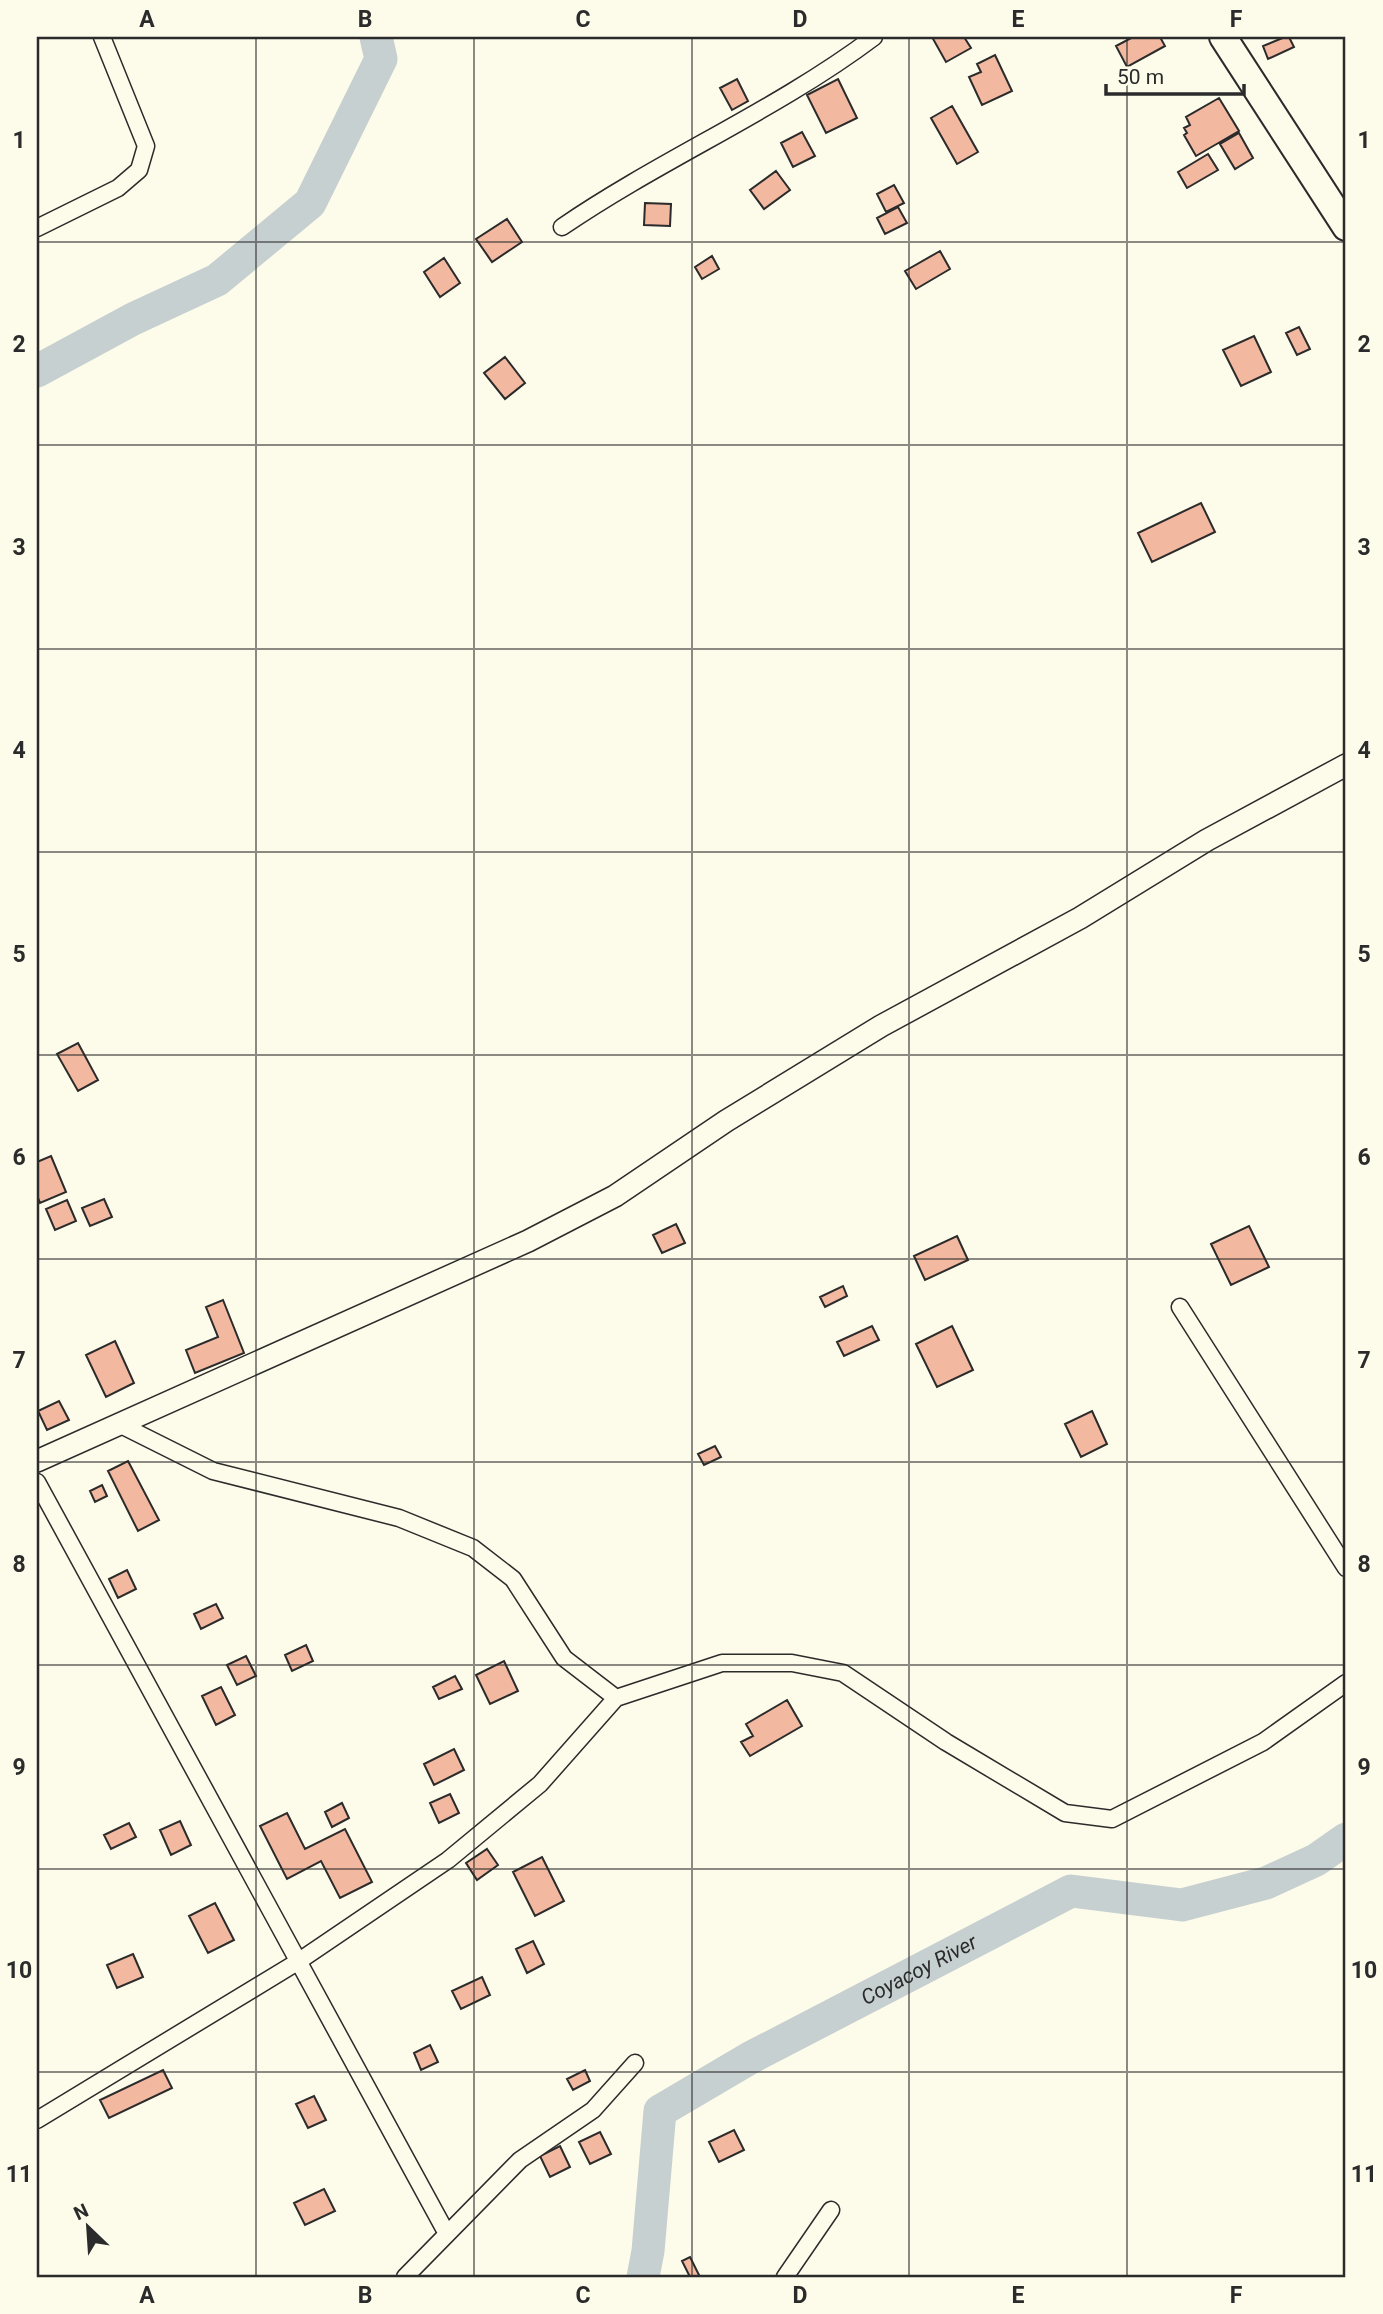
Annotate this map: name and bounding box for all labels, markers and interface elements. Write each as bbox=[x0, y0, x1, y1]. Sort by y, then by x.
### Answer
text: A bbox=[139, 6, 155, 33]
text: B bbox=[358, 6, 372, 33]
text: C bbox=[575, 6, 591, 33]
text: D bbox=[793, 6, 807, 33]
text: E bbox=[1012, 6, 1025, 33]
text: F bbox=[1230, 6, 1243, 33]
scale bar bbox=[1106, 52, 1245, 96]
text: 50 m bbox=[1117, 65, 1164, 89]
text: 1 bbox=[12, 127, 26, 154]
text: 1 bbox=[1357, 127, 1371, 154]
text: 2 bbox=[12, 331, 26, 358]
text: 2 bbox=[1357, 331, 1371, 358]
text: 3 bbox=[12, 534, 26, 561]
text: 3 bbox=[1357, 534, 1371, 561]
text: 4 bbox=[12, 737, 26, 764]
text: 4 bbox=[1357, 737, 1371, 764]
text: 5 bbox=[12, 941, 26, 968]
text: 5 bbox=[1357, 941, 1371, 968]
text: 6 bbox=[12, 1144, 26, 1171]
text: 6 bbox=[1357, 1144, 1371, 1171]
text: 7 bbox=[12, 1347, 26, 1374]
text: 7 bbox=[1357, 1347, 1371, 1374]
text: 8 bbox=[12, 1551, 26, 1578]
text: 8 bbox=[1357, 1551, 1371, 1578]
text: 9 bbox=[12, 1754, 26, 1781]
text: 9 bbox=[1357, 1754, 1371, 1781]
water label: Coyacoy River bbox=[857, 1930, 982, 2010]
text: 10 bbox=[6, 1957, 32, 1984]
text: 10 bbox=[1351, 1957, 1377, 1984]
text: 11 bbox=[6, 2161, 32, 2188]
text: 11 bbox=[1351, 2161, 1377, 2188]
north arrow bbox=[52, 2192, 122, 2262]
text: N bbox=[70, 2199, 92, 2225]
text: A bbox=[139, 2282, 155, 2309]
text: B bbox=[358, 2282, 372, 2309]
text: C bbox=[575, 2282, 591, 2309]
text: D bbox=[793, 2282, 807, 2309]
text: E bbox=[1012, 2282, 1025, 2309]
text: F bbox=[1230, 2282, 1243, 2309]

